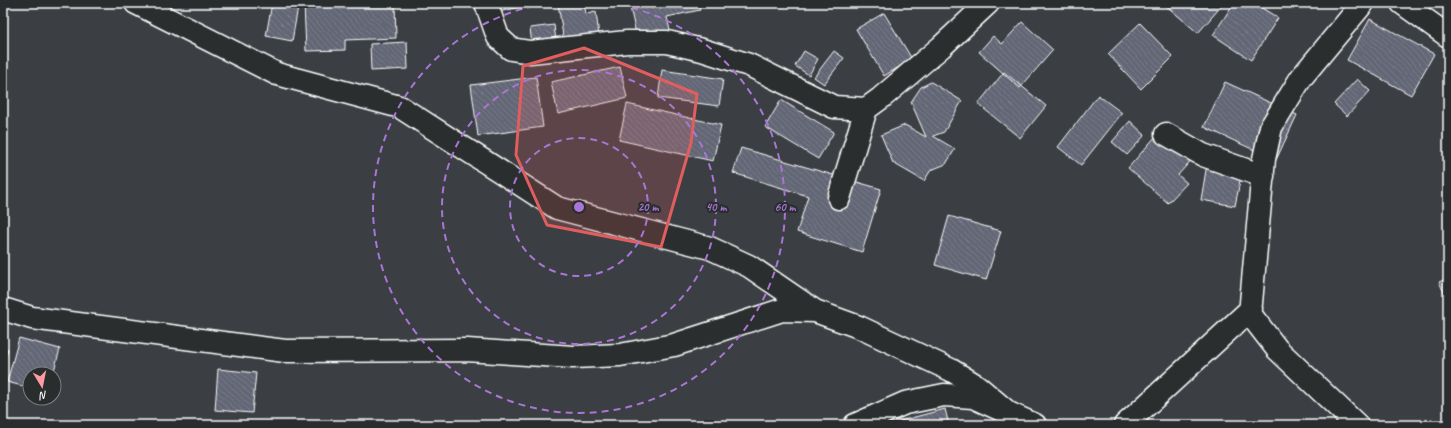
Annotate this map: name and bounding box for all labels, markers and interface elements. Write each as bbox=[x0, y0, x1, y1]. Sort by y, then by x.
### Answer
text: 20 m bbox=[638, 199, 659, 215]
text: 40 m bbox=[706, 199, 727, 215]
text: 60 m bbox=[775, 199, 797, 215]
centre of rings bbox=[572, 200, 586, 214]
north arrow bbox=[22, 366, 62, 406]
text: N bbox=[37, 388, 48, 404]

